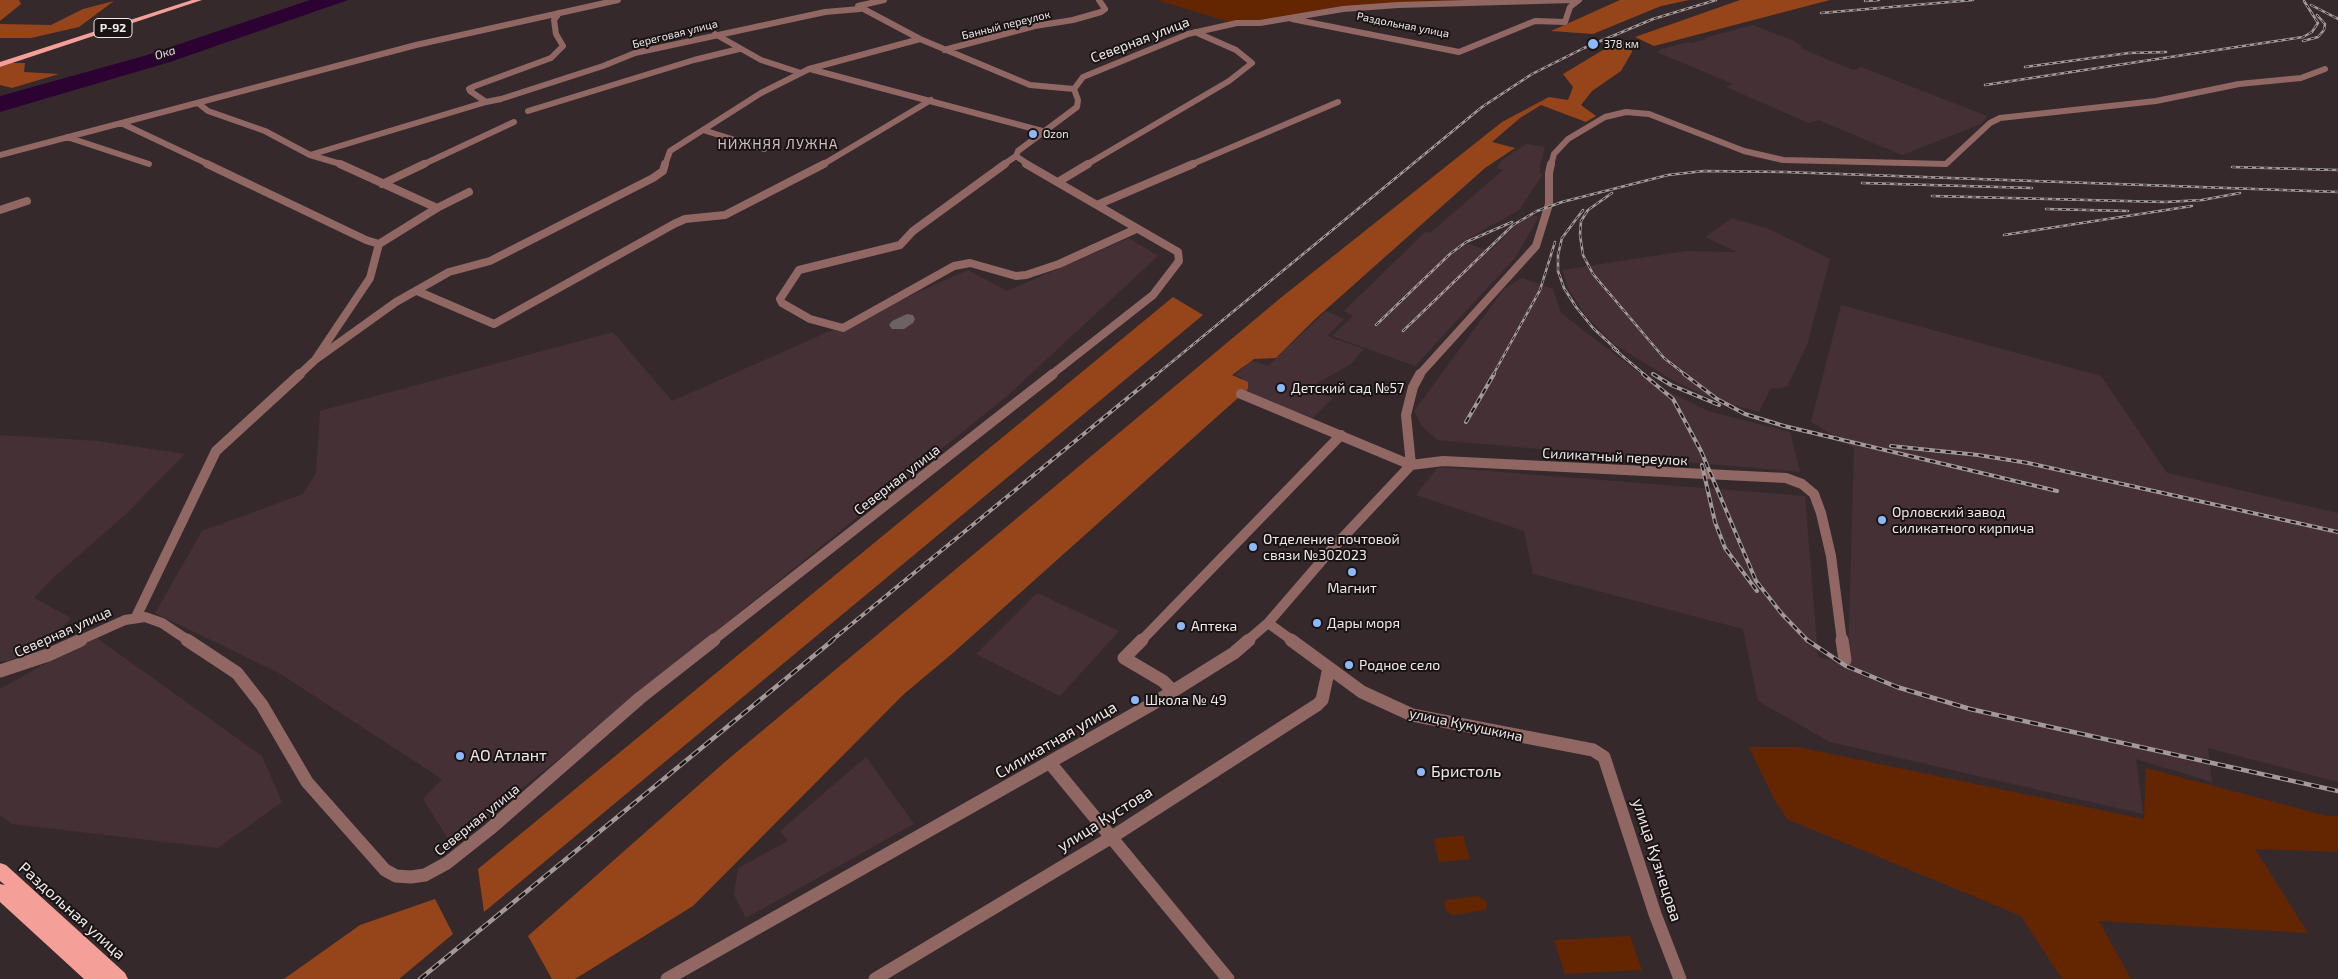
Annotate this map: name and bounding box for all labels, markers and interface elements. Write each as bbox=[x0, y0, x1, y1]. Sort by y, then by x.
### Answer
street label: Банный переулок bbox=[960, 8, 1052, 42]
street label: Раздольная улица bbox=[1356, 10, 1450, 40]
street label: Северная улица bbox=[1088, 13, 1192, 67]
street label: Береговая улица bbox=[631, 17, 719, 51]
road number: Р-92 bbox=[94, 18, 132, 38]
marker: 378 км bbox=[1586, 37, 1600, 51]
place label: 378 км bbox=[1604, 37, 1639, 51]
water label: Ока bbox=[153, 43, 177, 63]
place label: Ozon bbox=[1043, 127, 1069, 141]
marker: Ozon bbox=[1027, 128, 1039, 140]
district label: НИЖНЯЯ ЛУЖНА bbox=[716, 136, 840, 152]
place label: Детский сад №57 bbox=[1291, 380, 1404, 396]
marker: Детский сад №57 bbox=[1275, 382, 1287, 394]
street label: Северная улица bbox=[851, 441, 943, 519]
street label: Силикатный переулок bbox=[1542, 445, 1688, 469]
place label: Орловский завод силикатного кирпича bbox=[1892, 504, 2034, 536]
marker: Орловский завод силикатного кирпича bbox=[1876, 514, 1888, 526]
place label: Отделение почтовой связи №302023 bbox=[1263, 531, 1400, 564]
marker: Отделение почтовой связи №302023 bbox=[1247, 541, 1259, 553]
marker: Магнит bbox=[1346, 566, 1358, 578]
place label: Магнит bbox=[1327, 580, 1377, 596]
street label: Северная улица bbox=[12, 603, 114, 661]
place label: Дары моря bbox=[1327, 615, 1400, 631]
marker: Дары моря bbox=[1311, 617, 1323, 629]
place label: Аптека bbox=[1191, 618, 1237, 634]
marker: Аптека bbox=[1175, 620, 1187, 632]
place label: Родное село bbox=[1359, 657, 1440, 673]
marker: Родное село bbox=[1343, 659, 1355, 671]
place label: Школа № 49 bbox=[1145, 692, 1227, 708]
marker: Школа № 49 bbox=[1129, 694, 1141, 706]
street label: Силикатная улица bbox=[992, 697, 1120, 783]
street label: улица Кукушкина bbox=[1408, 705, 1524, 745]
place label: АО Атлант bbox=[470, 746, 547, 766]
marker: АО Атлант bbox=[454, 750, 466, 762]
place label: Бристоль bbox=[1431, 762, 1501, 782]
marker: Бристоль bbox=[1415, 766, 1427, 778]
street label: Северная улица bbox=[431, 781, 523, 859]
street label: улица Кустова bbox=[1054, 782, 1156, 856]
street label: улица Кузнецова bbox=[1628, 796, 1686, 924]
street label: Раздольная улица bbox=[15, 858, 129, 964]

